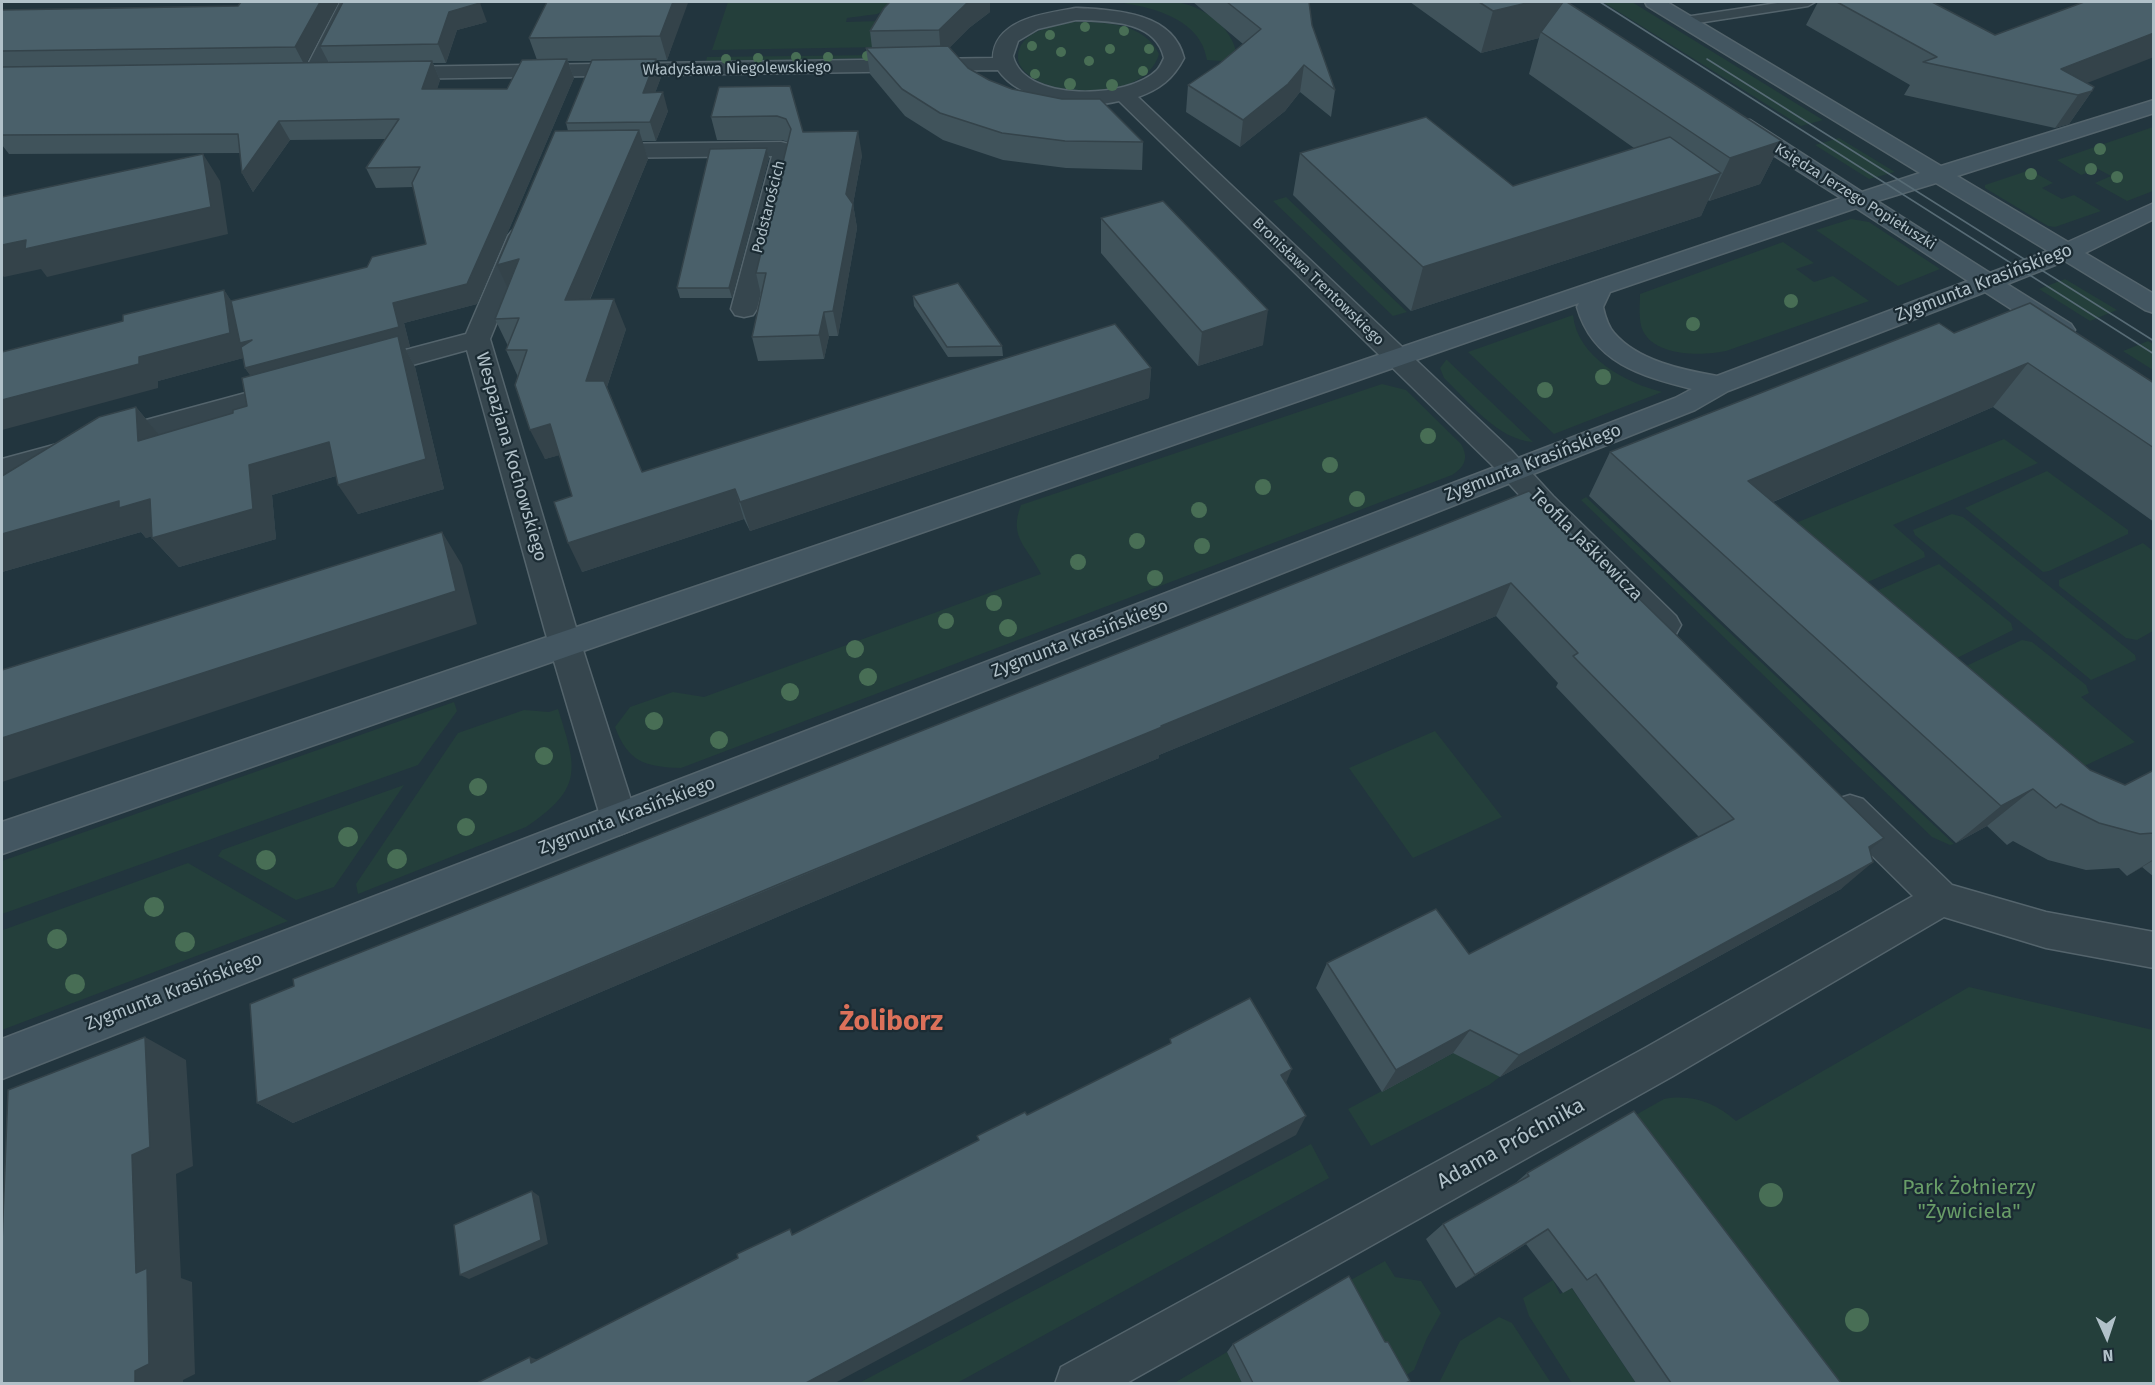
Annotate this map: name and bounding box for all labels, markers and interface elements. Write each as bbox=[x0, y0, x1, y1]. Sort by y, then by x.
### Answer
street label: Władysława Niegolewskiego bbox=[642, 58, 832, 80]
street label: Księdza Jerzego Popiełuszki bbox=[1771, 140, 1939, 254]
street label: Podstarościch bbox=[749, 159, 789, 255]
street label: Bronisława Trentowskiego bbox=[1248, 214, 1388, 350]
street label: Zygmunta Krasińskiego bbox=[1893, 239, 2075, 327]
street label: Wespazjana Kochowskiego bbox=[471, 350, 551, 564]
street label: Zygmunta Krasińskiego bbox=[1442, 419, 1624, 507]
street label: Teofila Jaśkiewicza bbox=[1525, 484, 1647, 606]
street label: Zygmunta Krasińskiego bbox=[989, 595, 1171, 683]
street label: Zygmunta Krasińskiego bbox=[536, 772, 718, 860]
street label: Zygmunta Krasińskiego bbox=[83, 948, 265, 1036]
district label: Żoliborz bbox=[839, 1005, 943, 1039]
street label: Adama Próchnika bbox=[1433, 1093, 1589, 1195]
park label: Park Żołnierzy "Żywiciela" bbox=[1902, 1175, 2036, 1225]
north arrow bbox=[2077, 1307, 2137, 1367]
text: N bbox=[2102, 1346, 2114, 1365]

